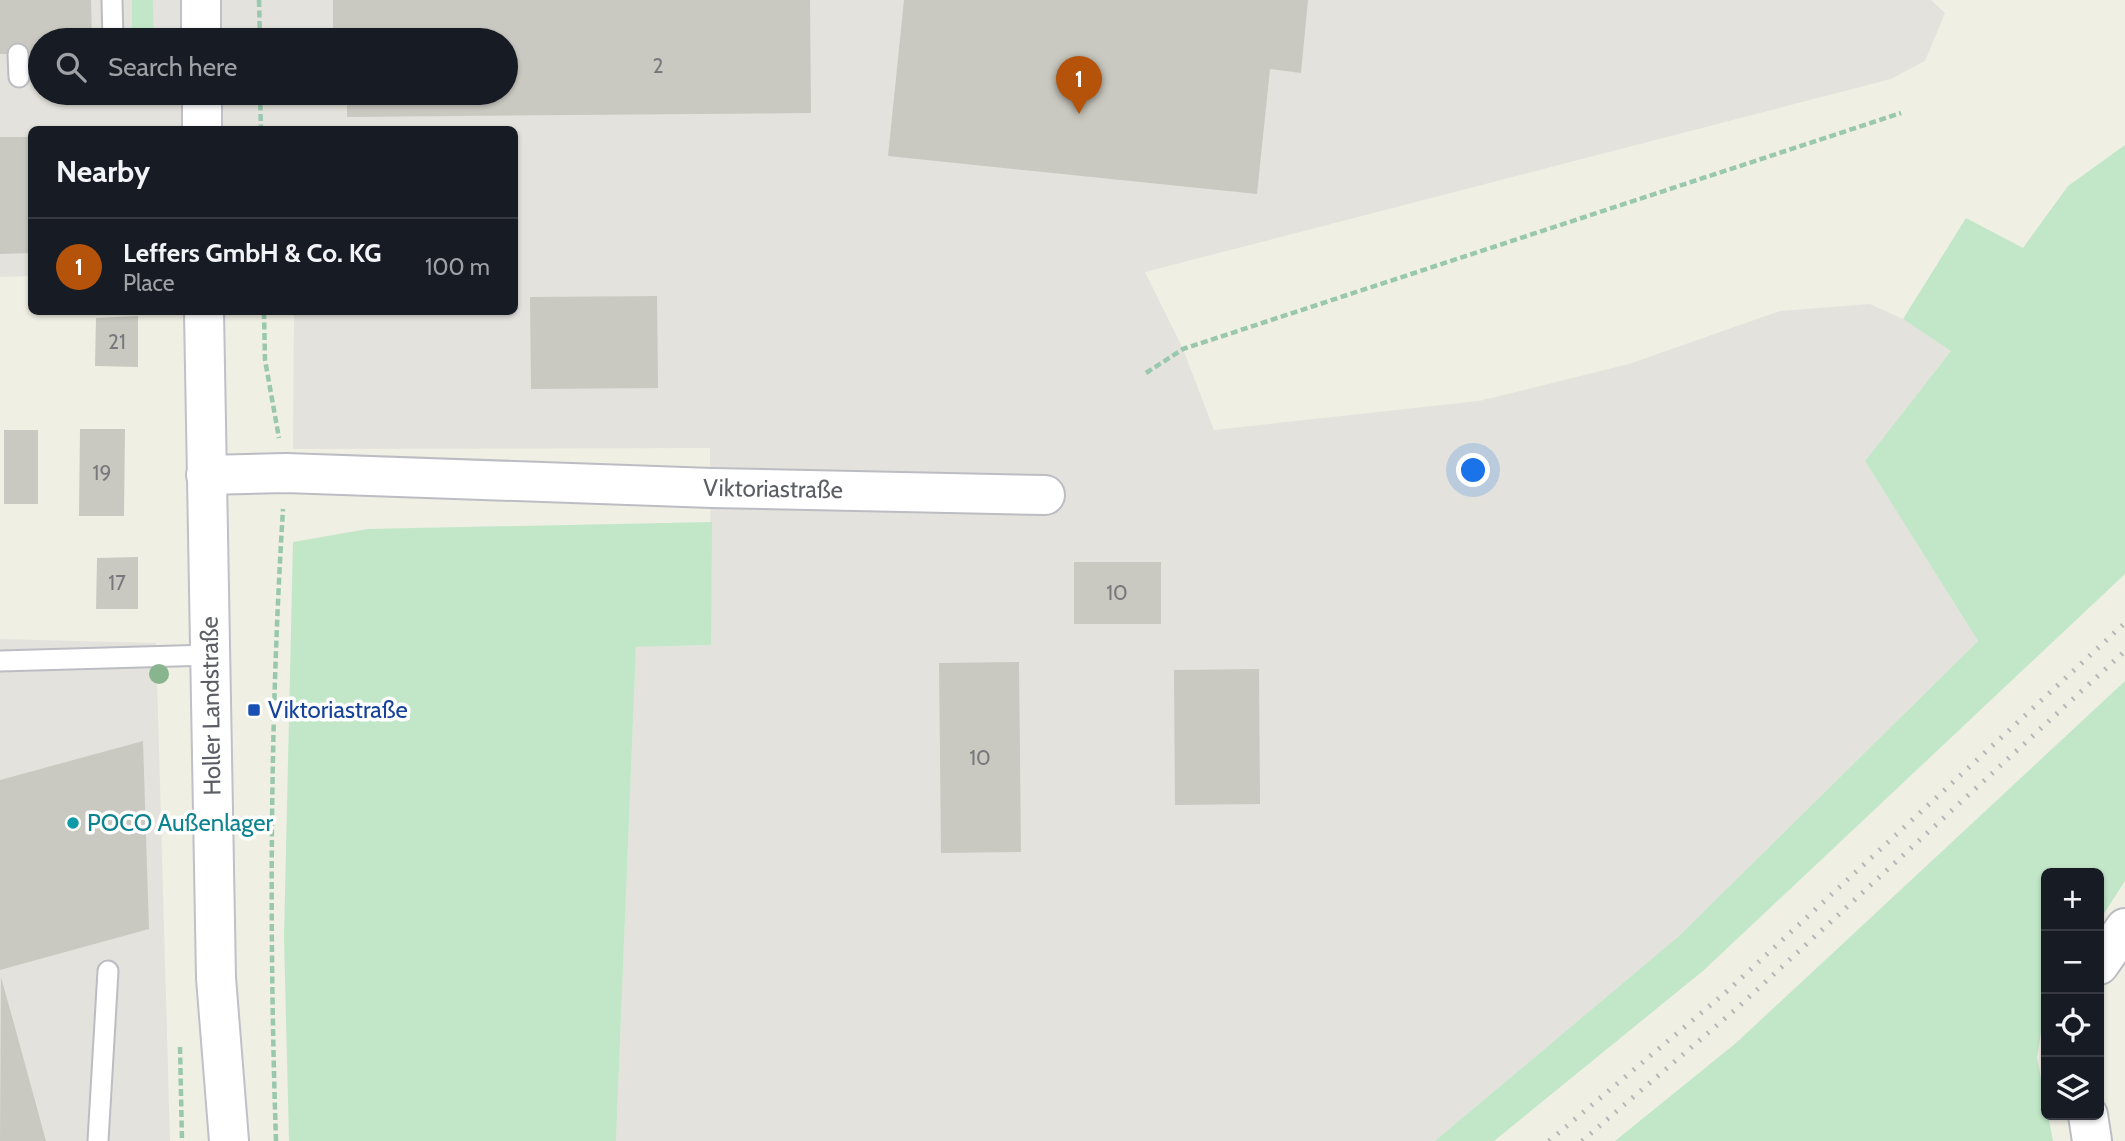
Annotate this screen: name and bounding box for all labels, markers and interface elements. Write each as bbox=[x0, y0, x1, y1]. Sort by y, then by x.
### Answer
search box bbox=[28, 28, 518, 105]
icon: search bbox=[52, 48, 90, 86]
text: Search here bbox=[108, 51, 237, 83]
house number: 2 bbox=[652, 53, 664, 78]
pin: 1 bbox=[1056, 56, 1102, 114]
text: Nearby bbox=[56, 153, 150, 190]
text: Leffers GmbH & Co. KG bbox=[123, 237, 382, 269]
text: 1 bbox=[75, 253, 83, 281]
text: 100 m bbox=[425, 253, 490, 281]
text: Place bbox=[123, 269, 175, 297]
house number: 21 bbox=[108, 329, 126, 354]
your location bbox=[1456, 453, 1490, 487]
house number: 19 bbox=[93, 460, 111, 485]
street label: Viktoriastraße bbox=[703, 473, 843, 504]
house number: 17 bbox=[108, 570, 126, 595]
house number: 10 bbox=[1106, 580, 1128, 605]
street label: Holler Landstraße bbox=[194, 616, 227, 796]
place label: Viktoriastraße bbox=[268, 695, 408, 724]
marker: Viktoriastraße bbox=[246, 702, 262, 718]
house number: 10 bbox=[969, 745, 991, 770]
place label: POCO Außenlager bbox=[87, 808, 274, 837]
marker: POCO Außenlager bbox=[65, 815, 81, 831]
map controls bbox=[2041, 868, 2104, 1120]
button: + bbox=[2041, 868, 2104, 931]
button: − bbox=[2041, 931, 2104, 994]
button: locate bbox=[2041, 994, 2104, 1057]
button: layers bbox=[2041, 1057, 2104, 1120]

